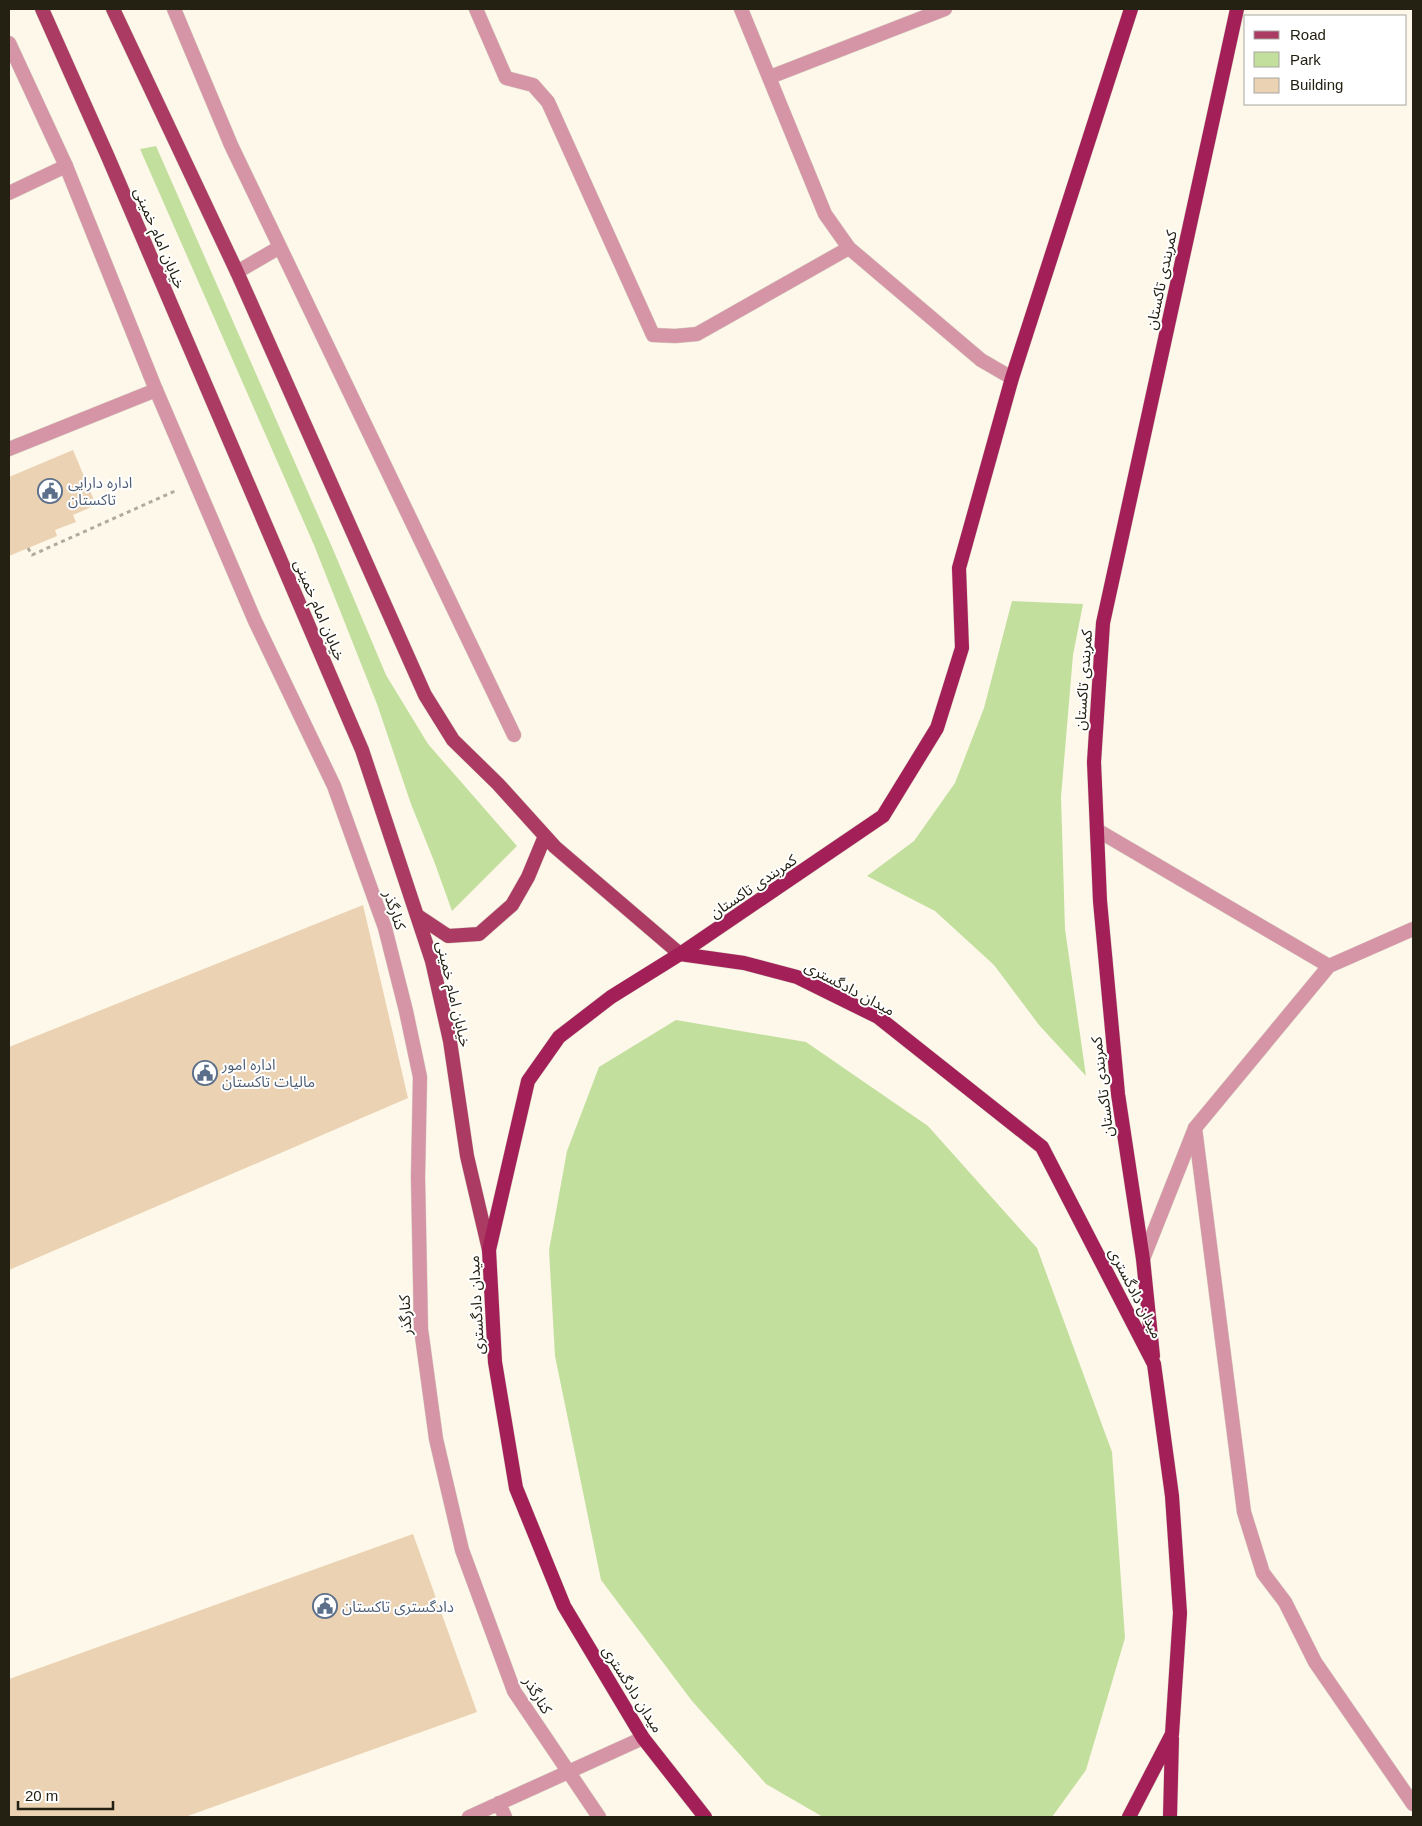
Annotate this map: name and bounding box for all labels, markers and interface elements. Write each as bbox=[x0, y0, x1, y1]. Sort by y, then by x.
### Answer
legend bbox=[1244, 15, 1407, 105]
text: Road bbox=[1290, 26, 1326, 43]
text: Park bbox=[1290, 51, 1321, 68]
text: Building bbox=[1290, 76, 1343, 93]
street label: خیابان امام خمینی bbox=[128, 185, 189, 292]
street label: کمربندی تاکستان bbox=[1142, 228, 1181, 331]
place label: اداره دارایی تاکستان bbox=[68, 474, 132, 509]
public building icon: اداره دارایی تاکستان bbox=[37, 478, 63, 504]
street label: خیابان امام خمینی bbox=[288, 557, 349, 664]
street label: کمربندی تاکستان bbox=[1071, 628, 1096, 731]
street label: کمربندی تاکستان bbox=[706, 850, 801, 922]
street label: کنارگذر bbox=[379, 887, 410, 933]
street label: خیابان امام خمینی bbox=[431, 939, 474, 1049]
street label: میدان دادگستری bbox=[802, 957, 898, 1020]
street label: کمربندی تاکستان bbox=[1087, 1035, 1118, 1138]
place label: اداره امور مالیات تاکستان bbox=[221, 1056, 315, 1091]
public building icon: اداره امور مالیات تاکستان bbox=[192, 1060, 218, 1086]
street label: میدان دادگستری bbox=[1105, 1245, 1166, 1342]
street label: میدان دادگستری bbox=[465, 1255, 488, 1355]
street label: کنارگذر bbox=[395, 1294, 416, 1337]
public building icon: دادگستری تاکستان bbox=[312, 1593, 338, 1619]
place label: دادگستری تاکستان bbox=[342, 1598, 454, 1616]
street label: میدان دادگستری bbox=[599, 1642, 666, 1736]
street label: کنارگذر bbox=[519, 1673, 556, 1718]
scale bar bbox=[18, 1778, 112, 1810]
text: 20 m bbox=[25, 1787, 58, 1804]

